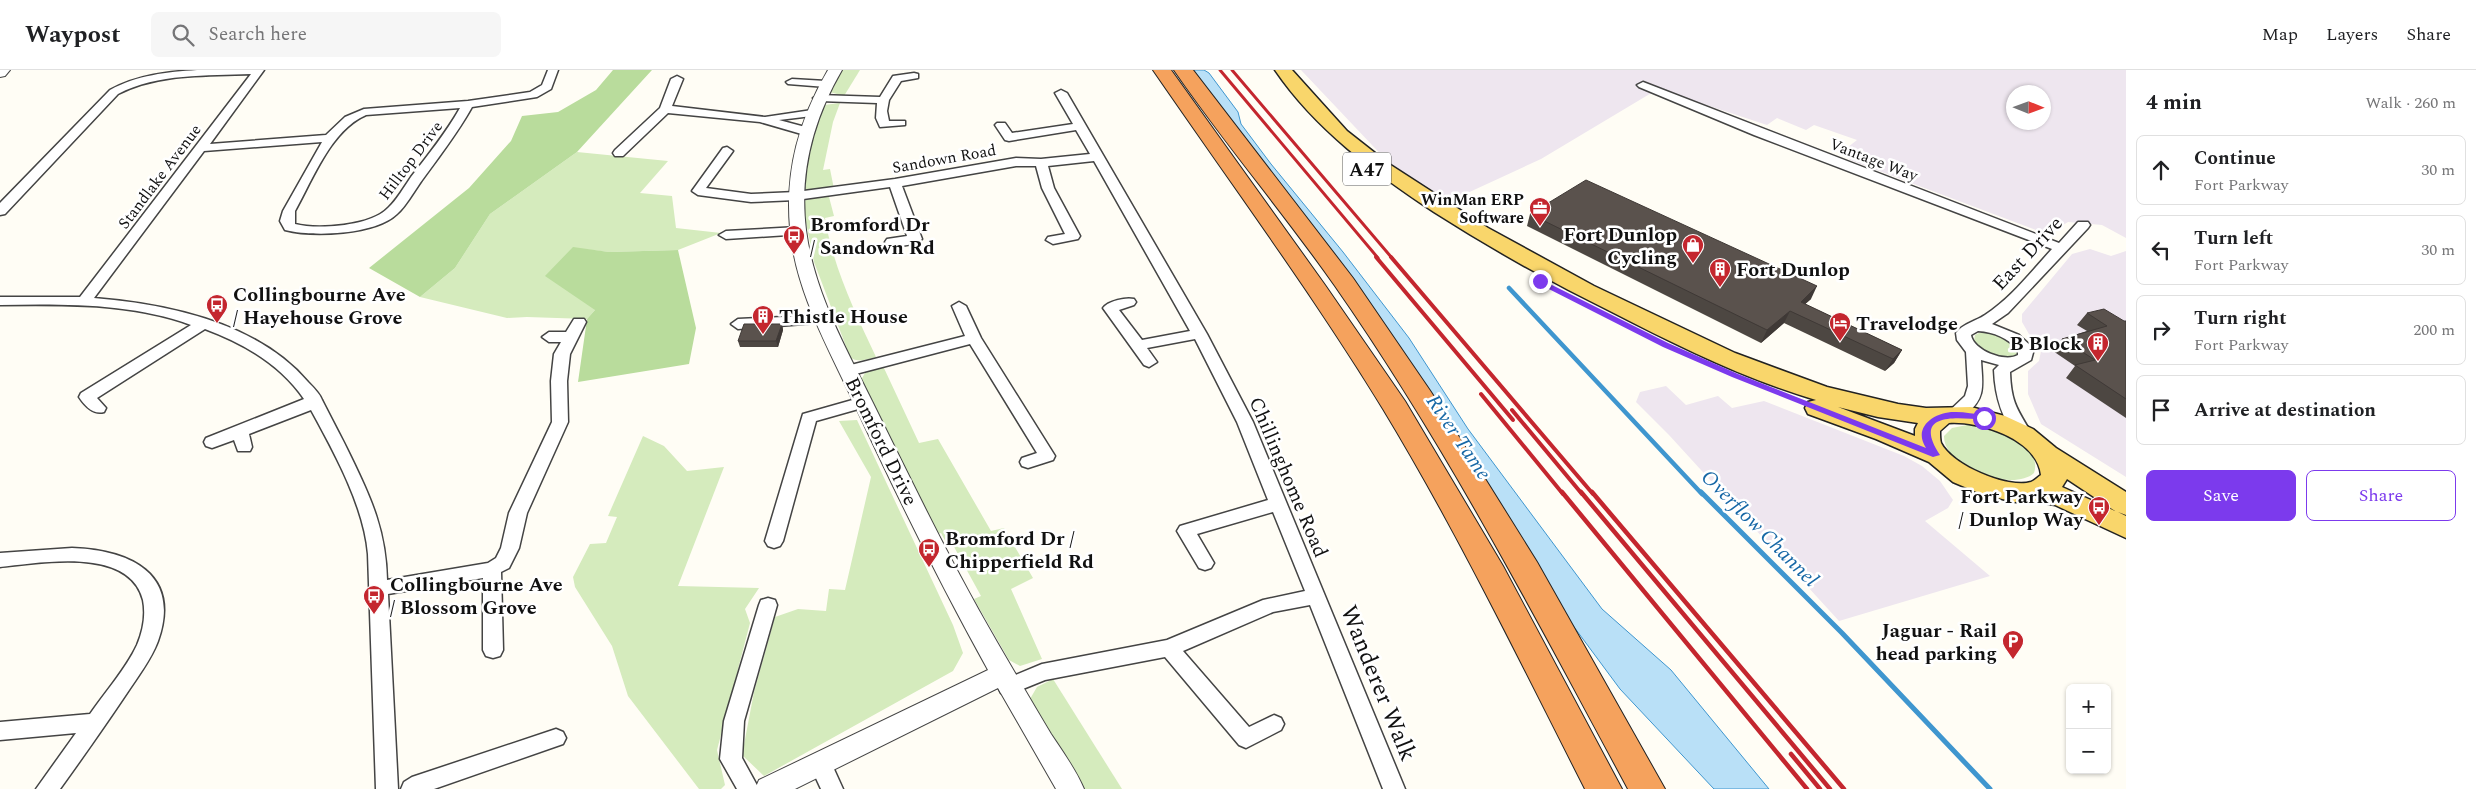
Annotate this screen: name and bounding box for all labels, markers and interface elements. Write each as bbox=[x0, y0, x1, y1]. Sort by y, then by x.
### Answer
search box bbox=[151, 12, 501, 57]
text: Waypost bbox=[25, 17, 121, 53]
text: Search here bbox=[209, 20, 307, 49]
icon: search bbox=[169, 21, 197, 49]
text: Map bbox=[2262, 21, 2298, 48]
text: Layers bbox=[2326, 21, 2378, 48]
text: Share bbox=[2406, 21, 2451, 48]
north arrow bbox=[2006, 85, 2051, 130]
text: 4 min bbox=[2146, 87, 2202, 119]
text: Walk · 260 m bbox=[2365, 91, 2456, 115]
street label: Hilltop Drive bbox=[373, 116, 449, 205]
street label: Standlake Avenue bbox=[112, 119, 207, 234]
street label: Vantage Way bbox=[1826, 132, 1922, 188]
street label: Sandown Road bbox=[890, 138, 998, 180]
text: Continue bbox=[2194, 144, 2276, 173]
road number: A47 bbox=[1343, 152, 1391, 186]
icon: ahead bbox=[2147, 156, 2175, 184]
text: 30 m bbox=[2421, 158, 2455, 182]
text: Fort Parkway bbox=[2194, 173, 2288, 197]
place label: WinMan ERP Software bbox=[1421, 188, 1524, 230]
office icon: WinMan ERP Software bbox=[1528, 196, 1552, 227]
place label: Bromford Dr / Sandown Rd bbox=[810, 210, 935, 263]
street label: East Drive bbox=[1985, 210, 2070, 298]
place label: Fort Dunlop Cycling bbox=[1563, 220, 1677, 273]
bus stop icon: Bromford Dr / Sandown Rd bbox=[782, 224, 806, 255]
text: Turn left bbox=[2194, 224, 2273, 253]
shop icon: Fort Dunlop Cycling bbox=[1681, 233, 1705, 264]
icon: left bbox=[2147, 236, 2175, 264]
text: 30 m bbox=[2421, 238, 2455, 262]
text: Fort Parkway bbox=[2194, 253, 2288, 277]
place label: Fort Dunlop bbox=[1736, 255, 1850, 285]
building icon: Fort Dunlop bbox=[1708, 257, 1732, 288]
route end bbox=[1529, 270, 1552, 293]
place label: Collingbourne Ave / Hayehouse Grove bbox=[233, 280, 406, 333]
bus stop icon: Collingbourne Ave / Hayehouse Grove bbox=[205, 293, 229, 324]
place label: Thistle House bbox=[779, 302, 908, 332]
building icon: Thistle House bbox=[751, 304, 775, 335]
text: Turn right bbox=[2194, 304, 2287, 333]
place label: Travelodge bbox=[1856, 309, 1958, 339]
hotel icon: Travelodge bbox=[1828, 311, 1852, 342]
icon: right bbox=[2147, 316, 2175, 344]
text: 200 m bbox=[2413, 318, 2455, 342]
place label: B Block bbox=[2009, 329, 2082, 359]
building icon: B Block bbox=[2086, 331, 2110, 362]
text: Fort Parkway bbox=[2194, 333, 2288, 357]
street label: Bromford Drive bbox=[837, 372, 925, 511]
water label: River Tame bbox=[1418, 388, 1499, 487]
street label: Chillinghome Road bbox=[1241, 392, 1335, 562]
icon: arrive bbox=[2147, 396, 2175, 424]
text: Arrive at destination bbox=[2194, 396, 2376, 425]
route start bbox=[1973, 407, 1996, 430]
water label: Overflow Channel bbox=[1693, 462, 1826, 595]
button: Save bbox=[2146, 470, 2296, 521]
button: Share bbox=[2306, 470, 2456, 521]
place label: Fort Parkway / Dunlop Way bbox=[1959, 482, 2084, 535]
bus stop icon: Fort Parkway / Dunlop Way bbox=[2087, 495, 2111, 526]
place label: Bromford Dr / Chipperfield Rd bbox=[945, 524, 1094, 577]
bus stop icon: Bromford Dr / Chipperfield Rd bbox=[917, 537, 941, 568]
place label: Collingbourne Ave / Blossom Grove bbox=[390, 570, 563, 623]
bus stop icon: Collingbourne Ave / Blossom Grove bbox=[362, 584, 386, 615]
street label: Wanderer Walk bbox=[1330, 600, 1426, 767]
place label: Jaguar - Rail head parking bbox=[1875, 616, 1997, 669]
parking icon: Jaguar - Rail head parking bbox=[2001, 629, 2025, 660]
map controls bbox=[2066, 684, 2111, 774]
button: + bbox=[2066, 684, 2111, 729]
button: − bbox=[2066, 729, 2111, 774]

